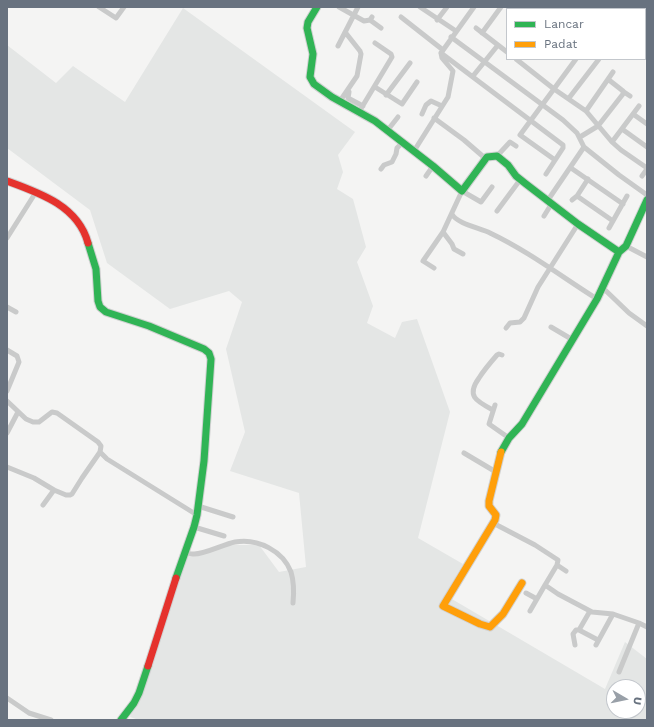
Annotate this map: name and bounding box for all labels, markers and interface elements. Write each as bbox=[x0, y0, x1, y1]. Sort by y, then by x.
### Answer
legend bbox=[506, 8, 646, 60]
text: Lancar bbox=[544, 17, 584, 31]
text: Padat bbox=[544, 37, 577, 51]
north arrow bbox=[606, 679, 646, 719]
text: U bbox=[630, 696, 644, 706]

